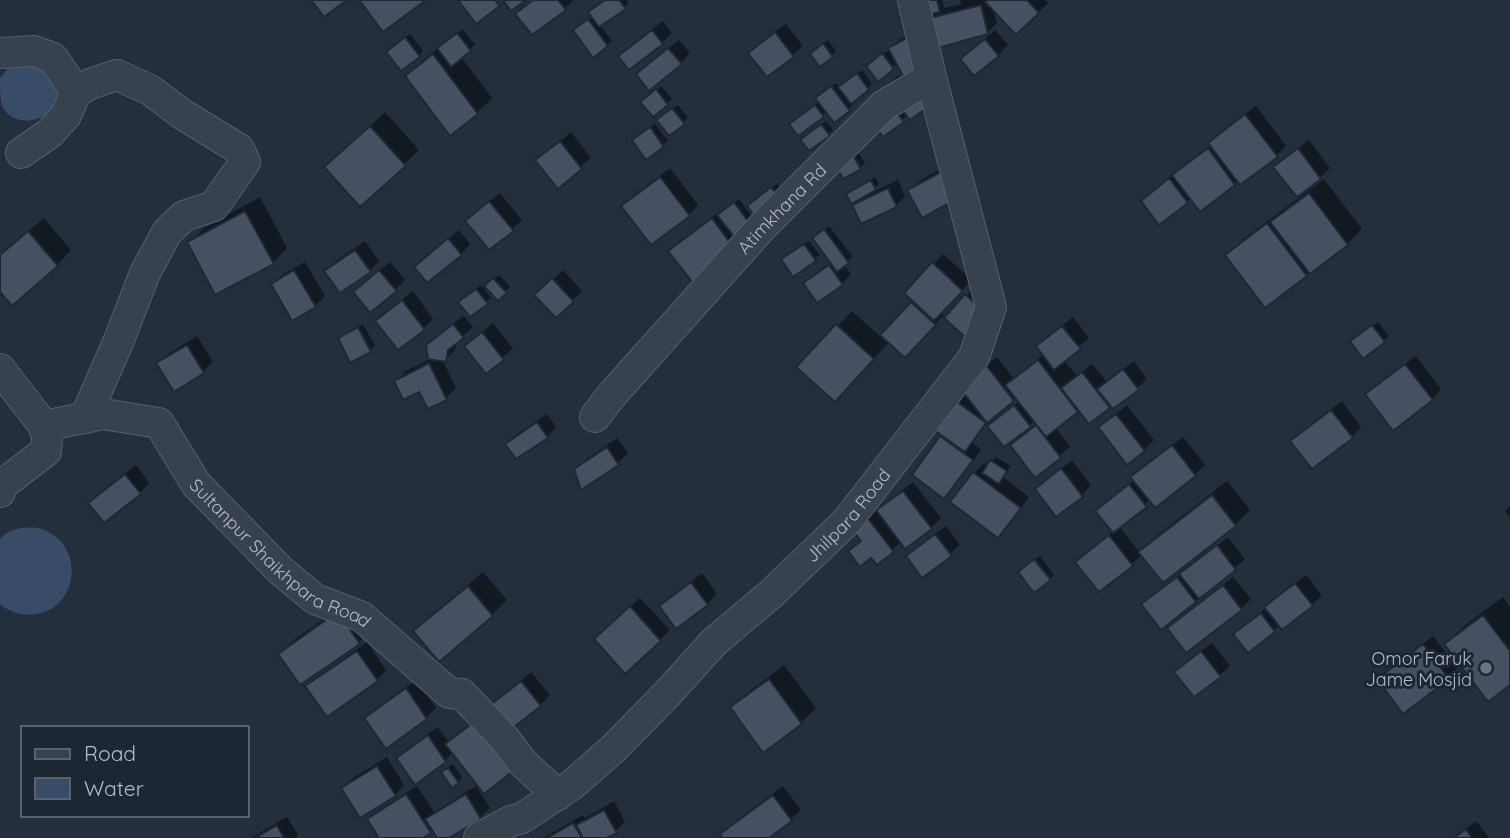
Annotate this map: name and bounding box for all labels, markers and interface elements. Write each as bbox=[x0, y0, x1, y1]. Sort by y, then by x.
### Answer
street label: Atimkhana Rd bbox=[732, 158, 831, 258]
street label: Jhilpara Road bbox=[800, 464, 895, 567]
street label: Sultanpur Shaikhpara Road bbox=[185, 473, 377, 632]
place label: Omor Faruk Jame Mosjid bbox=[1365, 647, 1472, 691]
marker: Omor Faruk Jame Mosjid bbox=[1478, 660, 1494, 676]
legend bbox=[21, 726, 248, 817]
text: Road bbox=[84, 740, 136, 766]
text: Water bbox=[84, 775, 144, 801]

